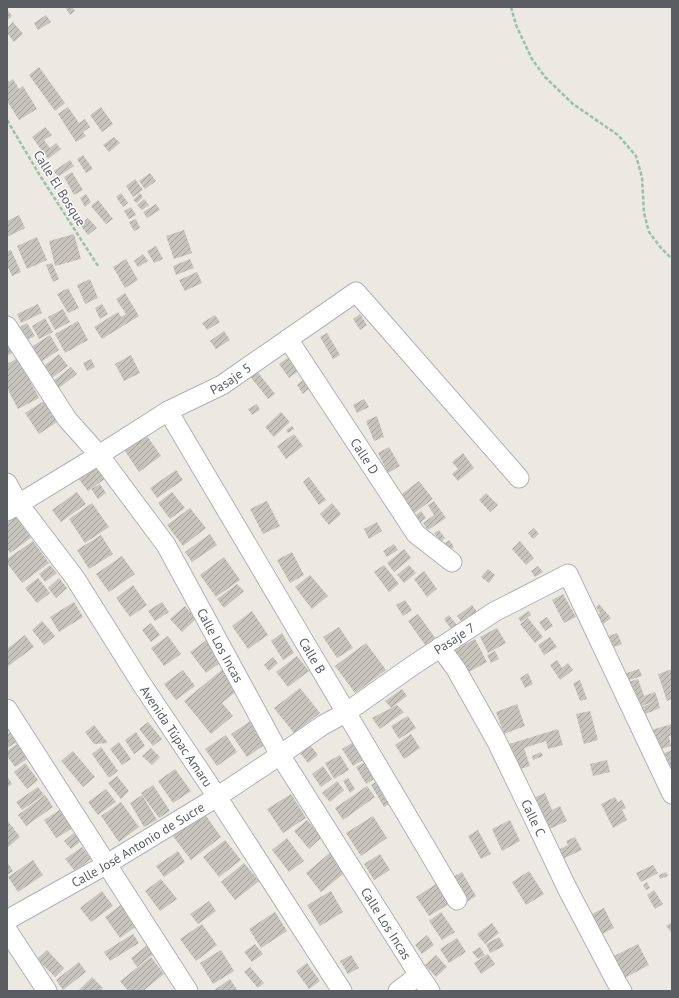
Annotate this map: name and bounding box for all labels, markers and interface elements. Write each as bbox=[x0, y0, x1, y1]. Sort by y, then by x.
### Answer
street label: Calle El Bosque bbox=[30, 147, 90, 229]
street label: Pasaje 5 bbox=[207, 359, 255, 398]
street label: Calle D bbox=[346, 435, 382, 478]
street label: Calle Los Incas bbox=[193, 605, 247, 685]
street label: Pasaje 7 bbox=[431, 619, 478, 658]
street label: Calle B bbox=[295, 635, 329, 677]
street label: Avenida Túpac Amaru bbox=[136, 682, 216, 790]
street label: Calle C bbox=[517, 797, 549, 839]
street label: Calle José Antonio de Sucre bbox=[68, 799, 208, 891]
street label: Calle Los Incas bbox=[357, 884, 415, 963]

